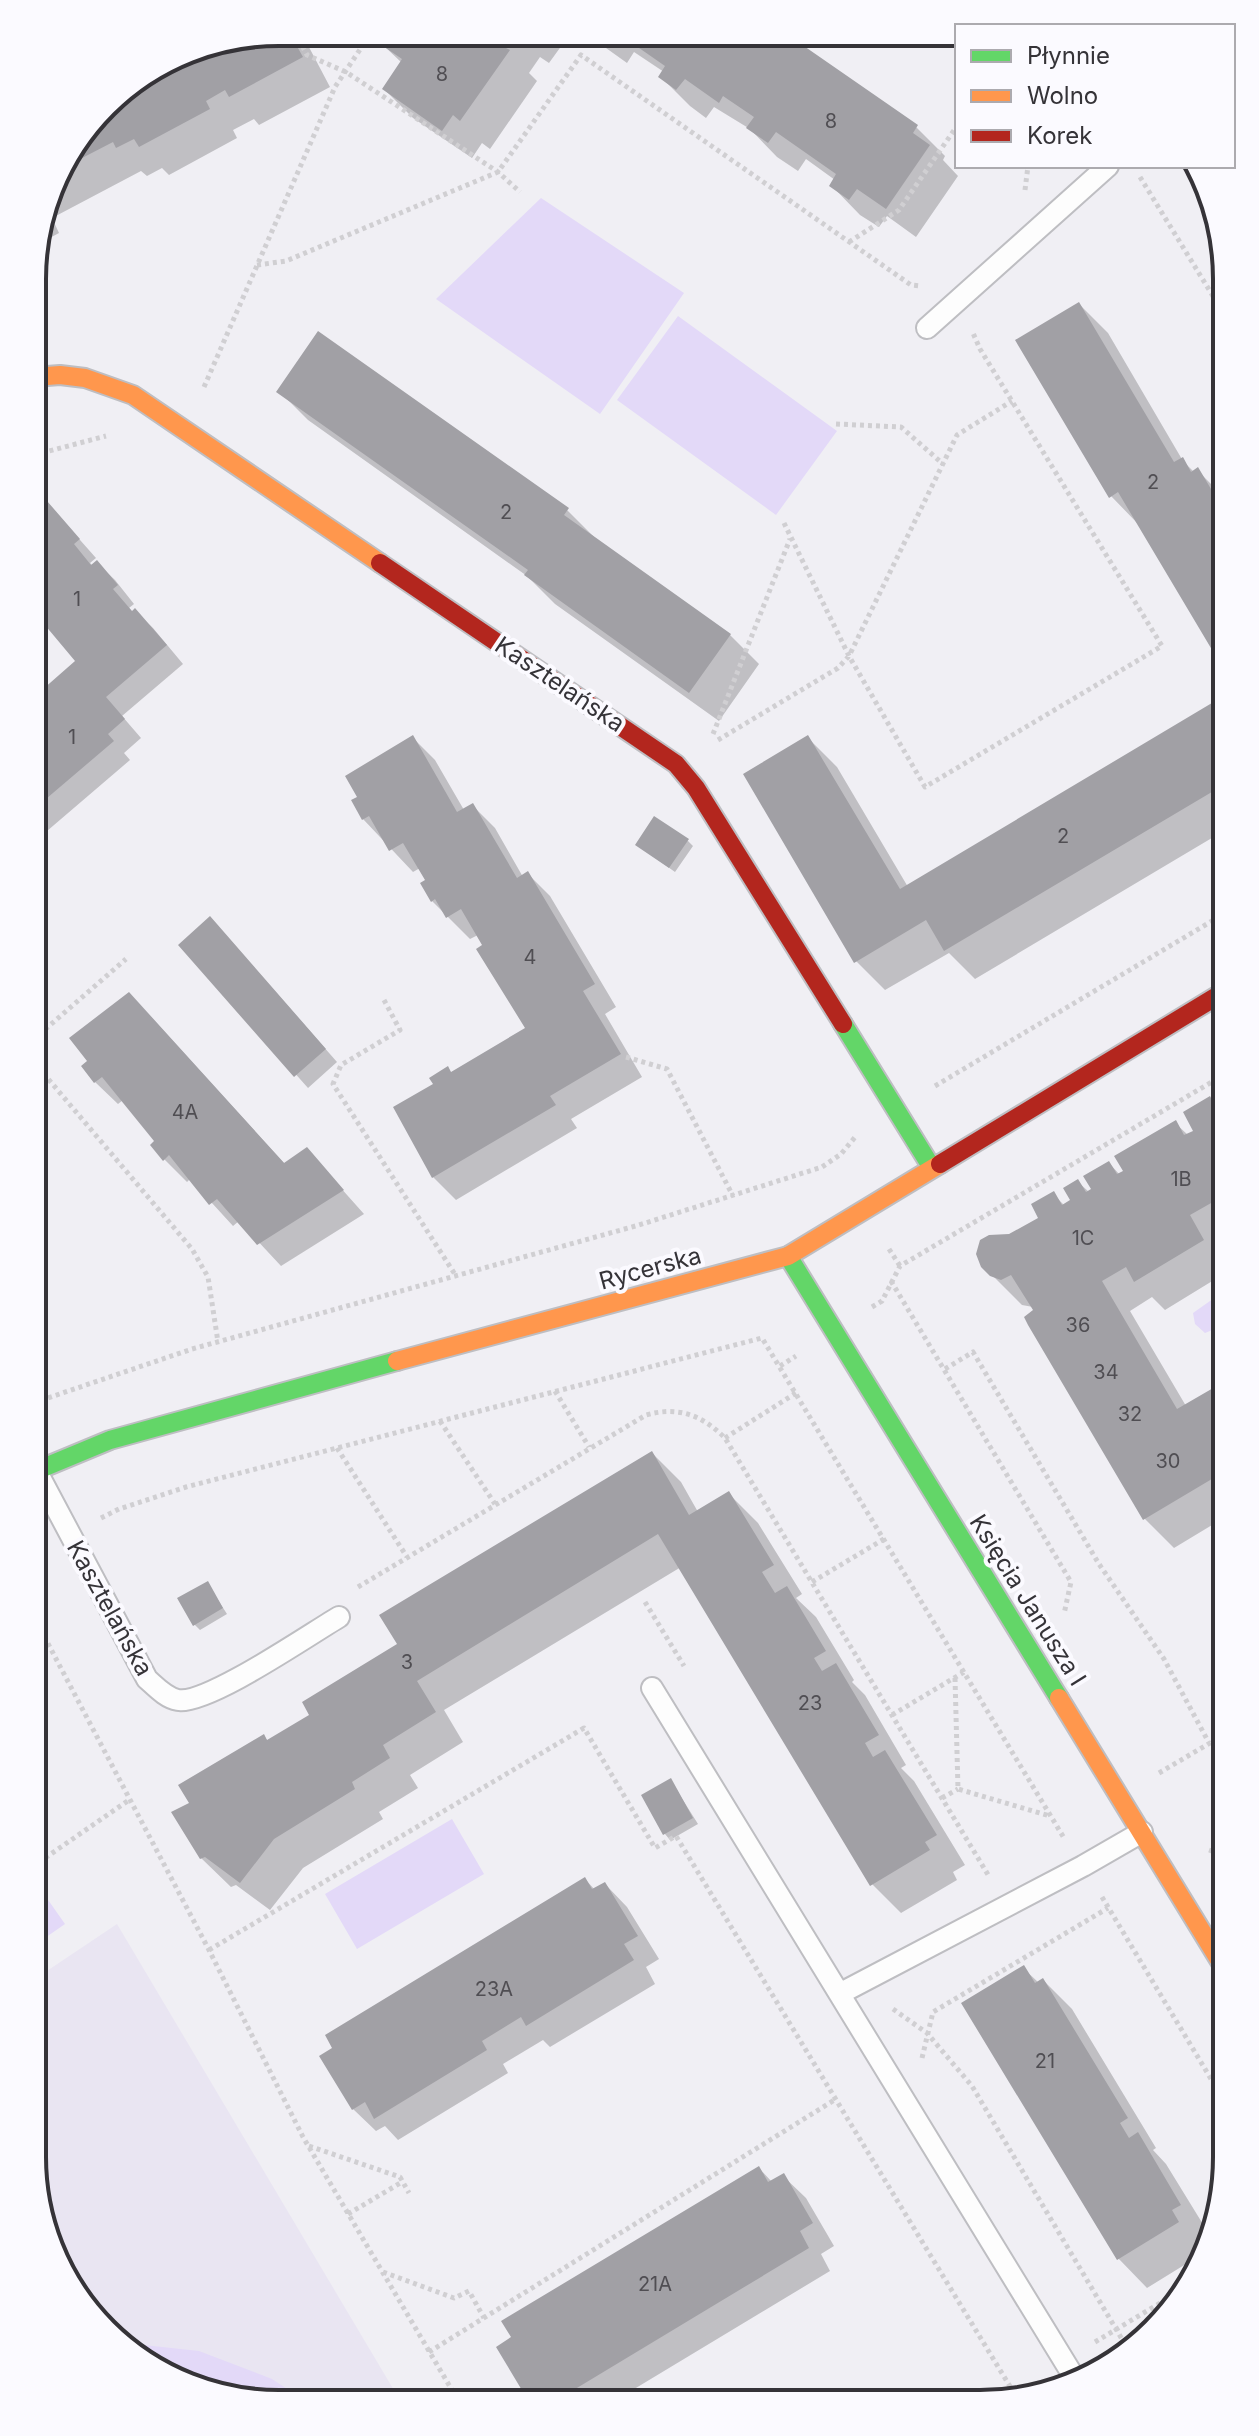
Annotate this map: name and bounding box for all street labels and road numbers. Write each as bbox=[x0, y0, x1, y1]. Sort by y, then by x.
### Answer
street label: Kasztelańska bbox=[490, 630, 630, 738]
street label: Rycerska bbox=[596, 1240, 704, 1296]
street label: Księcia Janusza I bbox=[964, 1509, 1092, 1691]
street label: Kasztelańska bbox=[61, 1535, 159, 1681]

